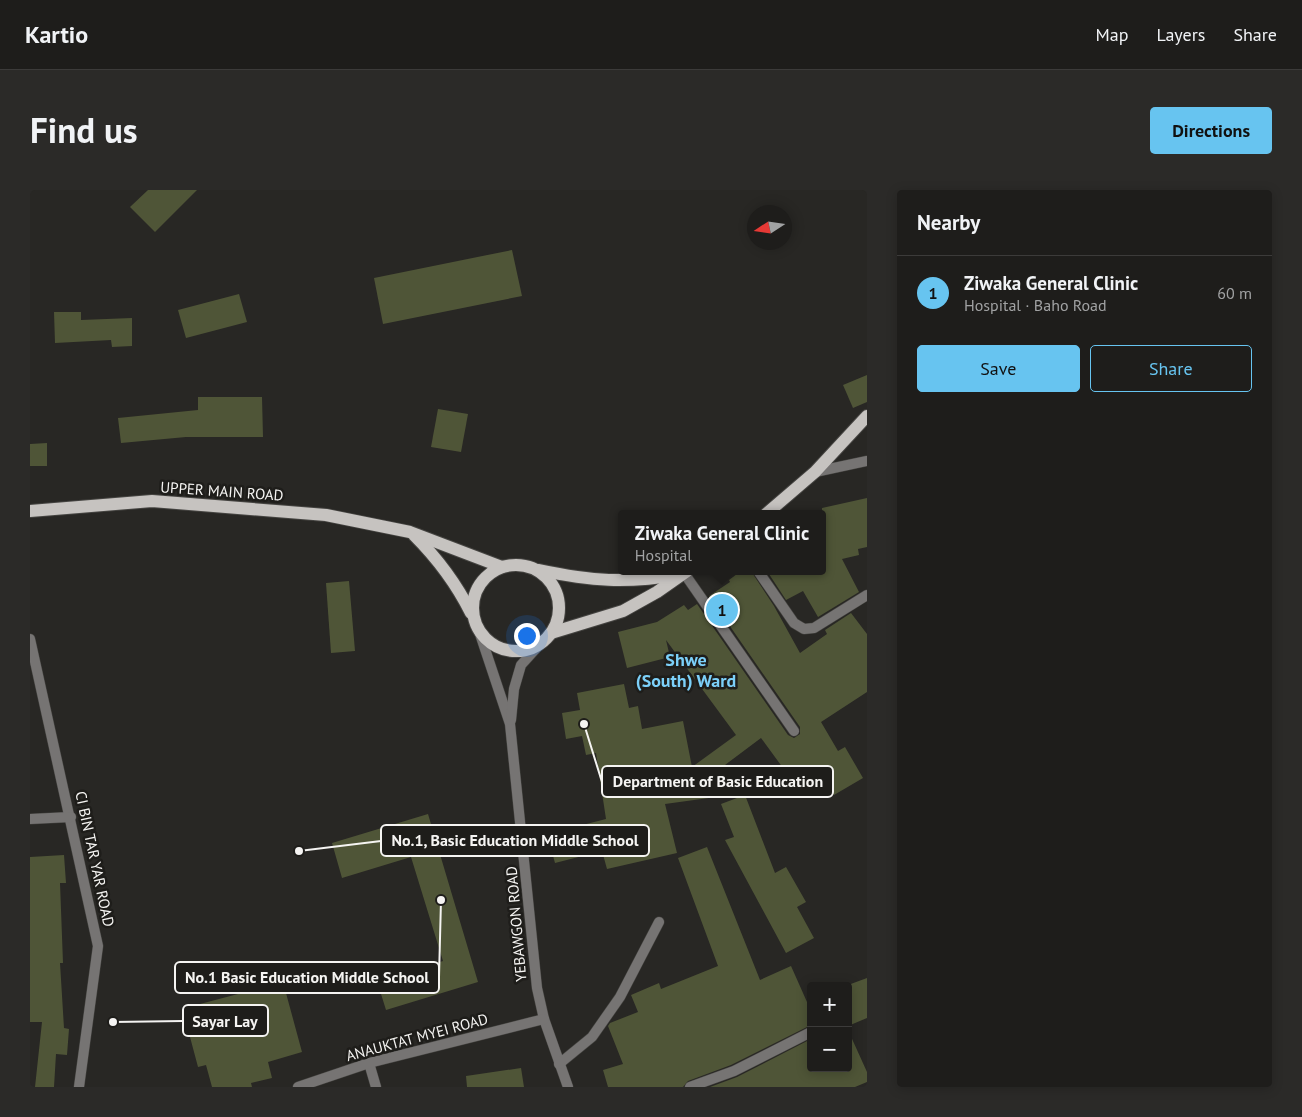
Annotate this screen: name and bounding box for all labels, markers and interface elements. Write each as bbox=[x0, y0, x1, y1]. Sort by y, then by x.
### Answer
text: Kartio bbox=[25, 19, 88, 50]
text: Map bbox=[1096, 23, 1128, 46]
text: Layers bbox=[1156, 23, 1205, 46]
text: Share bbox=[1233, 23, 1277, 46]
text: Find us bbox=[30, 107, 138, 153]
button: Directions bbox=[1150, 107, 1272, 154]
north arrow bbox=[747, 205, 792, 250]
text: Nearby bbox=[917, 209, 980, 236]
text: Ziwaka General Clinic bbox=[964, 271, 1138, 295]
text: 1 bbox=[928, 283, 938, 303]
text: 60 m bbox=[1217, 283, 1252, 303]
text: Hospital · Baho Road bbox=[964, 295, 1107, 315]
button: Save bbox=[917, 345, 1080, 392]
button: Share bbox=[1090, 345, 1252, 392]
street label: UPPER MAIN ROAD bbox=[160, 477, 284, 505]
popup bbox=[618, 510, 826, 575]
text: Ziwaka General Clinic bbox=[635, 521, 809, 545]
text: Hospital bbox=[635, 545, 692, 565]
pin: 1 bbox=[706, 591, 738, 629]
your location bbox=[514, 623, 540, 649]
district label: Shwe (South) Ward bbox=[636, 648, 736, 692]
callout: Department of Basic Education bbox=[602, 766, 833, 797]
text: Department of Basic Education bbox=[613, 771, 823, 791]
street label: CI BIN TAR YAR ROAD bbox=[71, 790, 119, 928]
callout: No.1, Basic Education Middle School bbox=[381, 825, 649, 856]
text: No.1, Basic Education Middle School bbox=[392, 830, 639, 850]
street label: YEBAWGON ROAD bbox=[501, 865, 531, 983]
callout: No.1 Basic Education Middle School bbox=[175, 962, 439, 993]
text: No.1 Basic Education Middle School bbox=[185, 967, 429, 987]
map controls bbox=[807, 982, 852, 1072]
button: + bbox=[807, 982, 852, 1027]
callout: Sayar Lay bbox=[183, 1005, 268, 1036]
street label: ANAUKTAT MYEI ROAD bbox=[344, 1009, 490, 1065]
text: Sayar Lay bbox=[192, 1011, 258, 1031]
button: − bbox=[807, 1027, 852, 1072]

